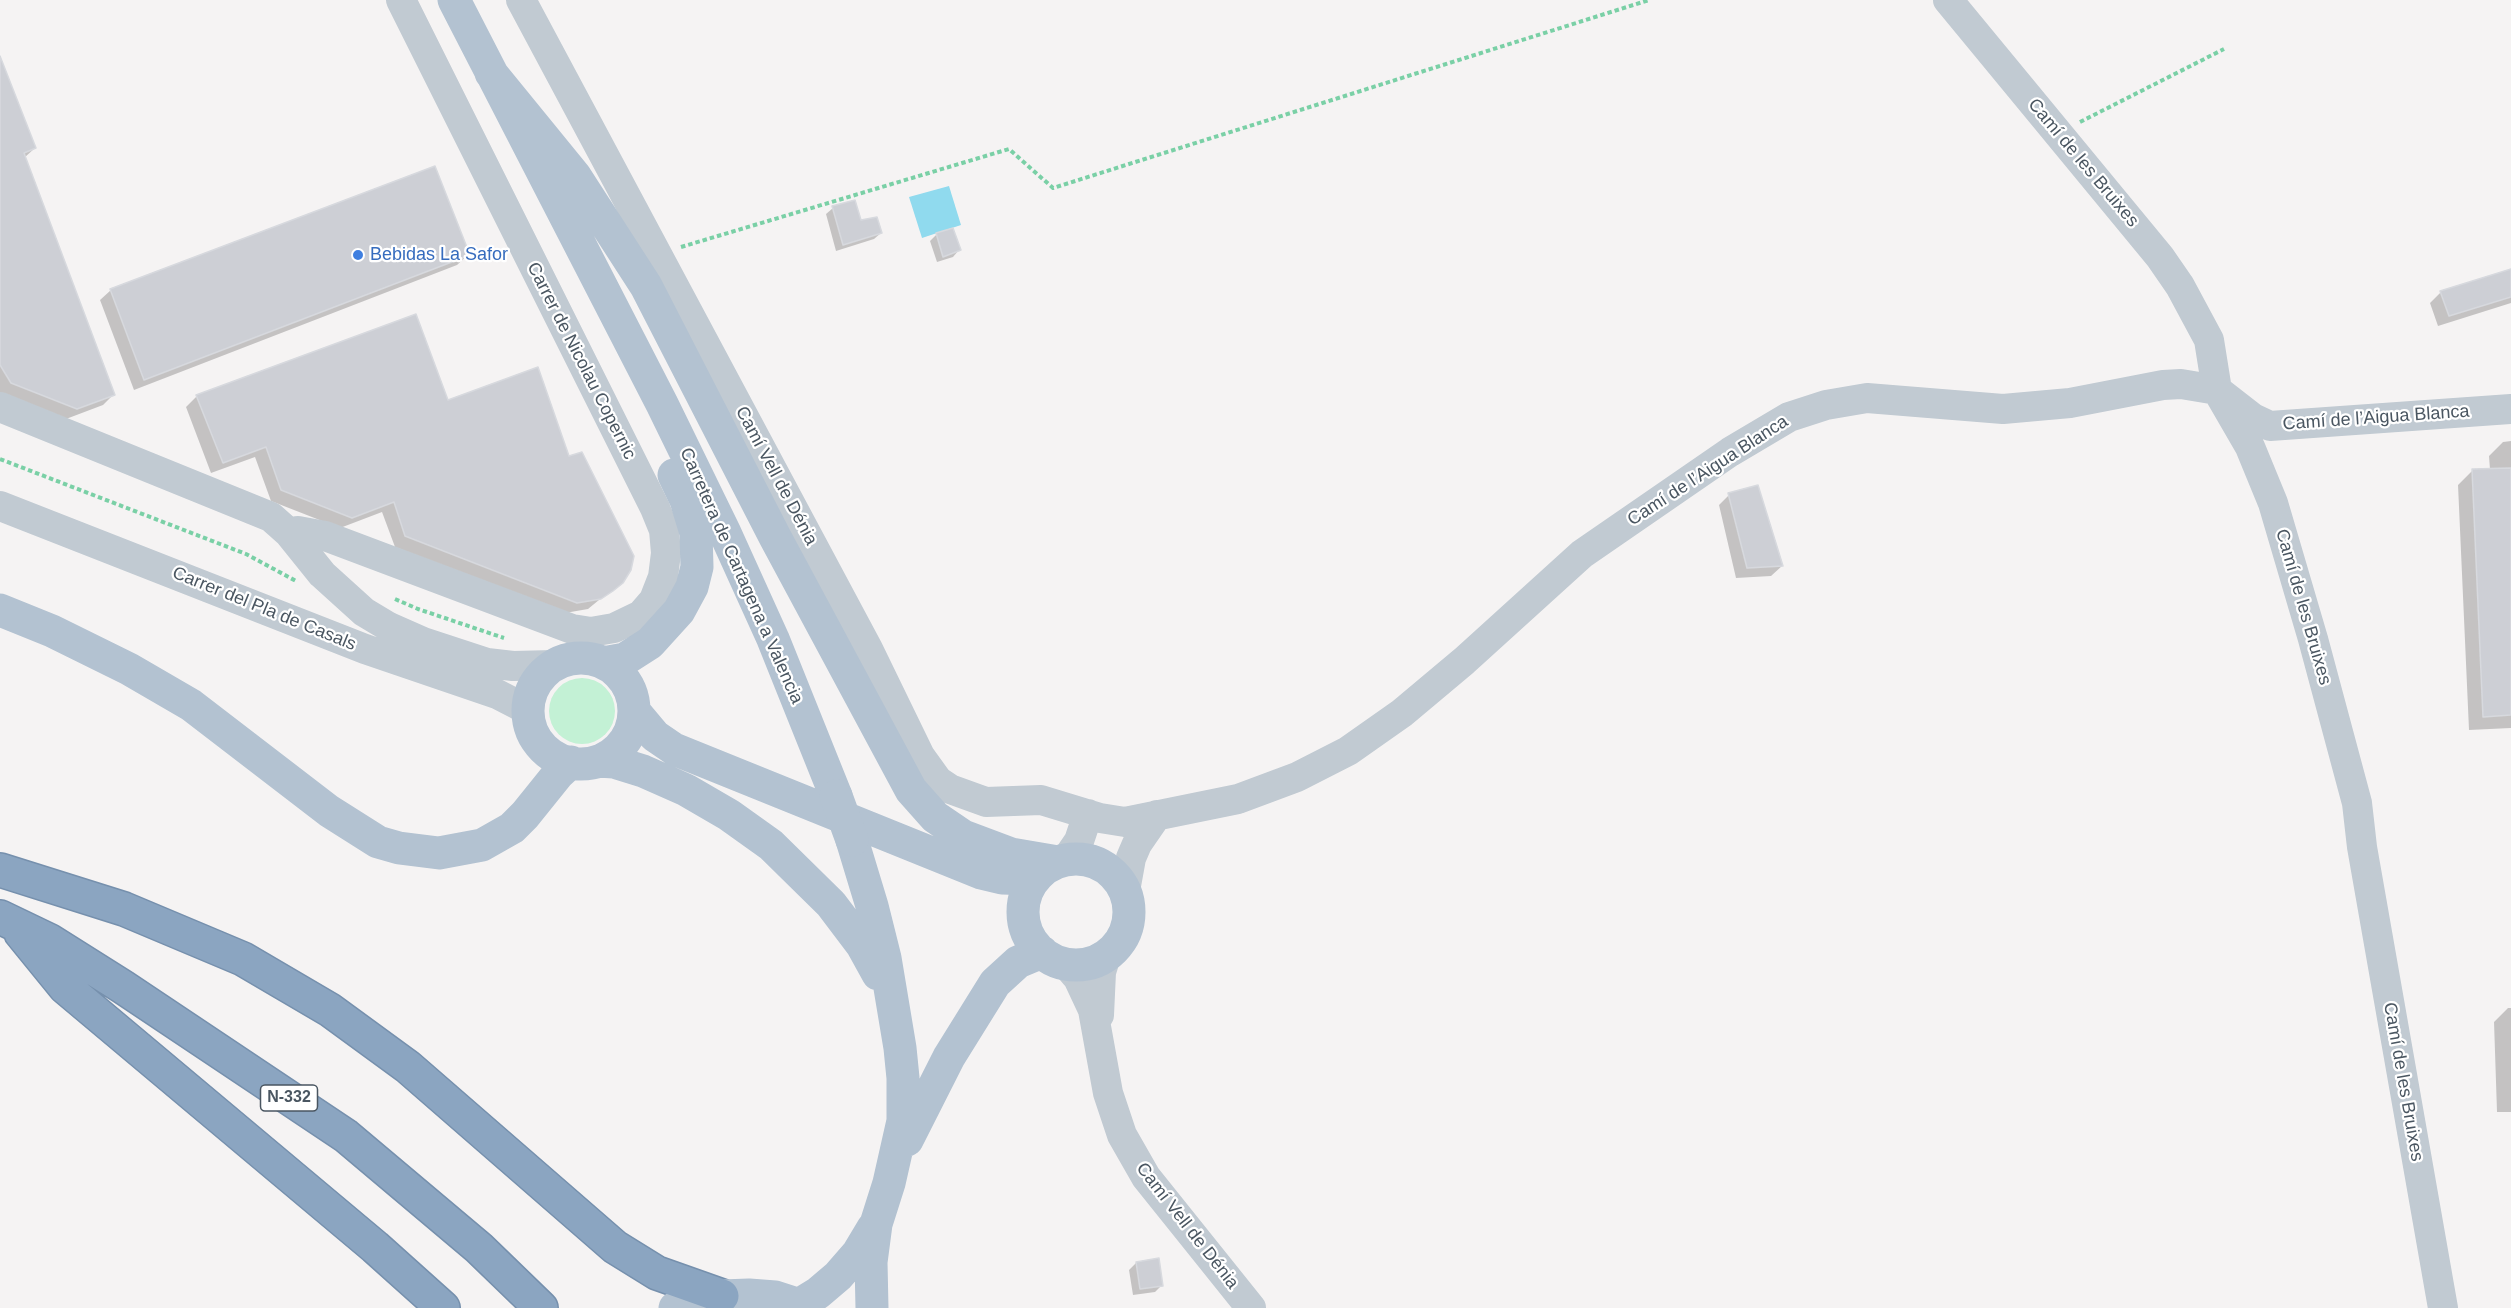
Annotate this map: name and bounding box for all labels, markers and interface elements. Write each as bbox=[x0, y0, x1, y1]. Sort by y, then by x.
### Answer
street label: Camí de les Bruixes bbox=[2023, 94, 2143, 232]
place label: Bebidas La Safor bbox=[370, 244, 508, 266]
marker: Bebidas La Safor bbox=[351, 248, 365, 262]
street label: Carrer de Nicolau Copernic bbox=[522, 259, 640, 463]
street label: Camí de l’Aigua Blanca bbox=[2282, 401, 2470, 435]
street label: Camí Vell de Dénia bbox=[730, 403, 822, 549]
street label: Camí de l’Aigua Blanca bbox=[1624, 411, 1792, 531]
street label: Carretera de Cartagena a Valencia bbox=[675, 445, 807, 707]
street label: Camí de les Bruixes bbox=[2270, 527, 2336, 687]
street label: Carrer del Pla de Casals bbox=[169, 562, 359, 656]
street label: Camí de les Bruixes bbox=[2378, 1001, 2428, 1163]
road number: N-332 bbox=[260, 1085, 318, 1111]
street label: Camí Vell de Dénia bbox=[1131, 1159, 1243, 1293]

